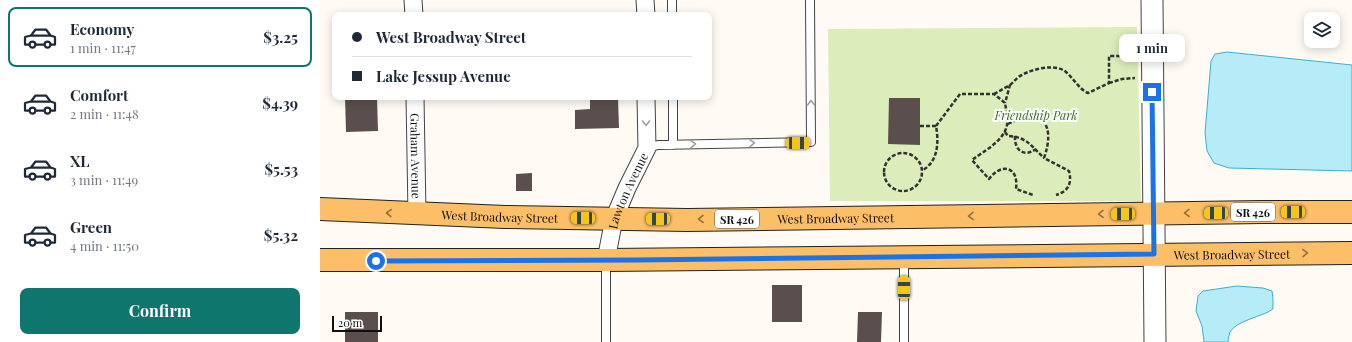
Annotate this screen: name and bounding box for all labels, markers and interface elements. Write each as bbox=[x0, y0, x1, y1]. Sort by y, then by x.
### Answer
map controls bbox=[1304, 12, 1340, 48]
button: layers bbox=[1304, 12, 1340, 48]
icon: car bbox=[22, 19, 58, 55]
text: Economy bbox=[70, 19, 134, 39]
text: $3.25 bbox=[263, 27, 298, 47]
text: West Broadway Street bbox=[376, 27, 526, 47]
callout: 1 min bbox=[1119, 34, 1185, 62]
text: 1 min · 11:47 bbox=[70, 39, 136, 56]
text: 1 min bbox=[1136, 39, 1168, 56]
text: Lake Jessup Avenue bbox=[376, 66, 511, 86]
route end bbox=[1143, 83, 1161, 101]
icon: car bbox=[22, 85, 58, 121]
text: Comfort bbox=[70, 85, 128, 105]
text: $4.39 bbox=[262, 93, 298, 113]
one-way arrow bbox=[807, 100, 815, 106]
text: 2 min · 11:48 bbox=[70, 105, 139, 122]
park label: Friendship Park bbox=[994, 107, 1077, 123]
street label: Graham Avenue bbox=[407, 113, 425, 199]
one-way arrow bbox=[642, 120, 650, 126]
car bbox=[786, 137, 810, 149]
one-way arrow bbox=[749, 139, 755, 147]
one-way arrow bbox=[690, 140, 696, 149]
street label: Lawton Avenue bbox=[604, 150, 652, 230]
icon: car bbox=[22, 151, 58, 187]
text: XL bbox=[70, 151, 90, 171]
text: $5.53 bbox=[264, 159, 298, 179]
text: 3 min · 11:49 bbox=[70, 171, 138, 188]
road number: SR 426 bbox=[1231, 203, 1275, 221]
street label: West Broadway Street bbox=[440, 206, 559, 226]
car bbox=[1281, 206, 1305, 218]
car bbox=[1204, 207, 1228, 219]
one-way arrow bbox=[386, 208, 392, 217]
car bbox=[1111, 208, 1135, 220]
street label: West Broadway Street bbox=[776, 209, 895, 227]
one-way arrow bbox=[1184, 209, 1190, 217]
road number: SR 426 bbox=[715, 210, 759, 228]
one-way arrow bbox=[1098, 210, 1104, 219]
car bbox=[571, 212, 595, 224]
one-way arrow bbox=[968, 212, 974, 220]
car bbox=[646, 213, 670, 225]
one-way arrow bbox=[698, 215, 704, 223]
icon: car bbox=[22, 217, 58, 253]
text: Green bbox=[70, 217, 112, 237]
text: $5.32 bbox=[264, 225, 298, 245]
text: 4 min · 11:50 bbox=[70, 237, 139, 254]
street label: West Broadway Street bbox=[1173, 246, 1291, 263]
one-way arrow bbox=[1302, 249, 1308, 257]
route start bbox=[367, 252, 385, 270]
car bbox=[898, 276, 910, 300]
button: Confirm bbox=[20, 288, 300, 334]
scale bar bbox=[332, 314, 382, 333]
text: 20 m bbox=[338, 315, 362, 330]

